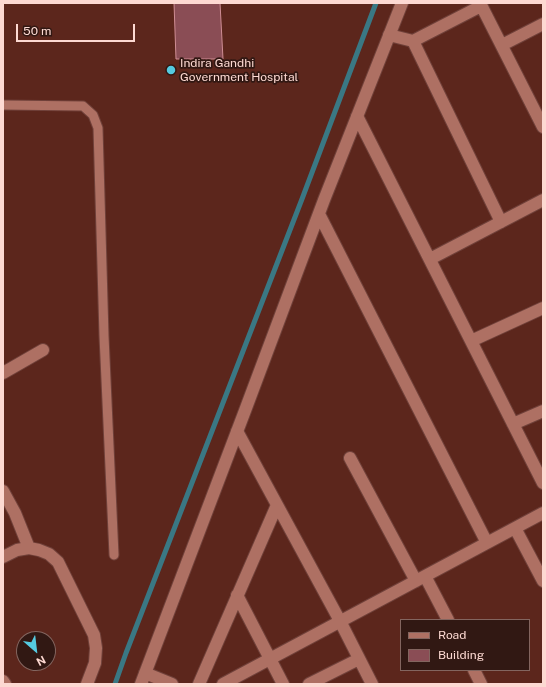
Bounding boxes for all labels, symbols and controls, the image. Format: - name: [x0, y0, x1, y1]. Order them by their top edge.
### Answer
- scale bar: [18, 16, 137, 42]
- text: 50 m: [23, 24, 51, 38]
- place label: Indira Gandhi Government Hospital: [180, 56, 298, 84]
- marker: Indira Gandhi Government Hospital: [165, 64, 177, 76]
- legend: [400, 619, 530, 671]
- text: Road: [438, 628, 466, 642]
- north arrow: [16, 631, 56, 671]
- text: Building: [438, 648, 484, 662]
- text: N: [35, 653, 48, 668]

